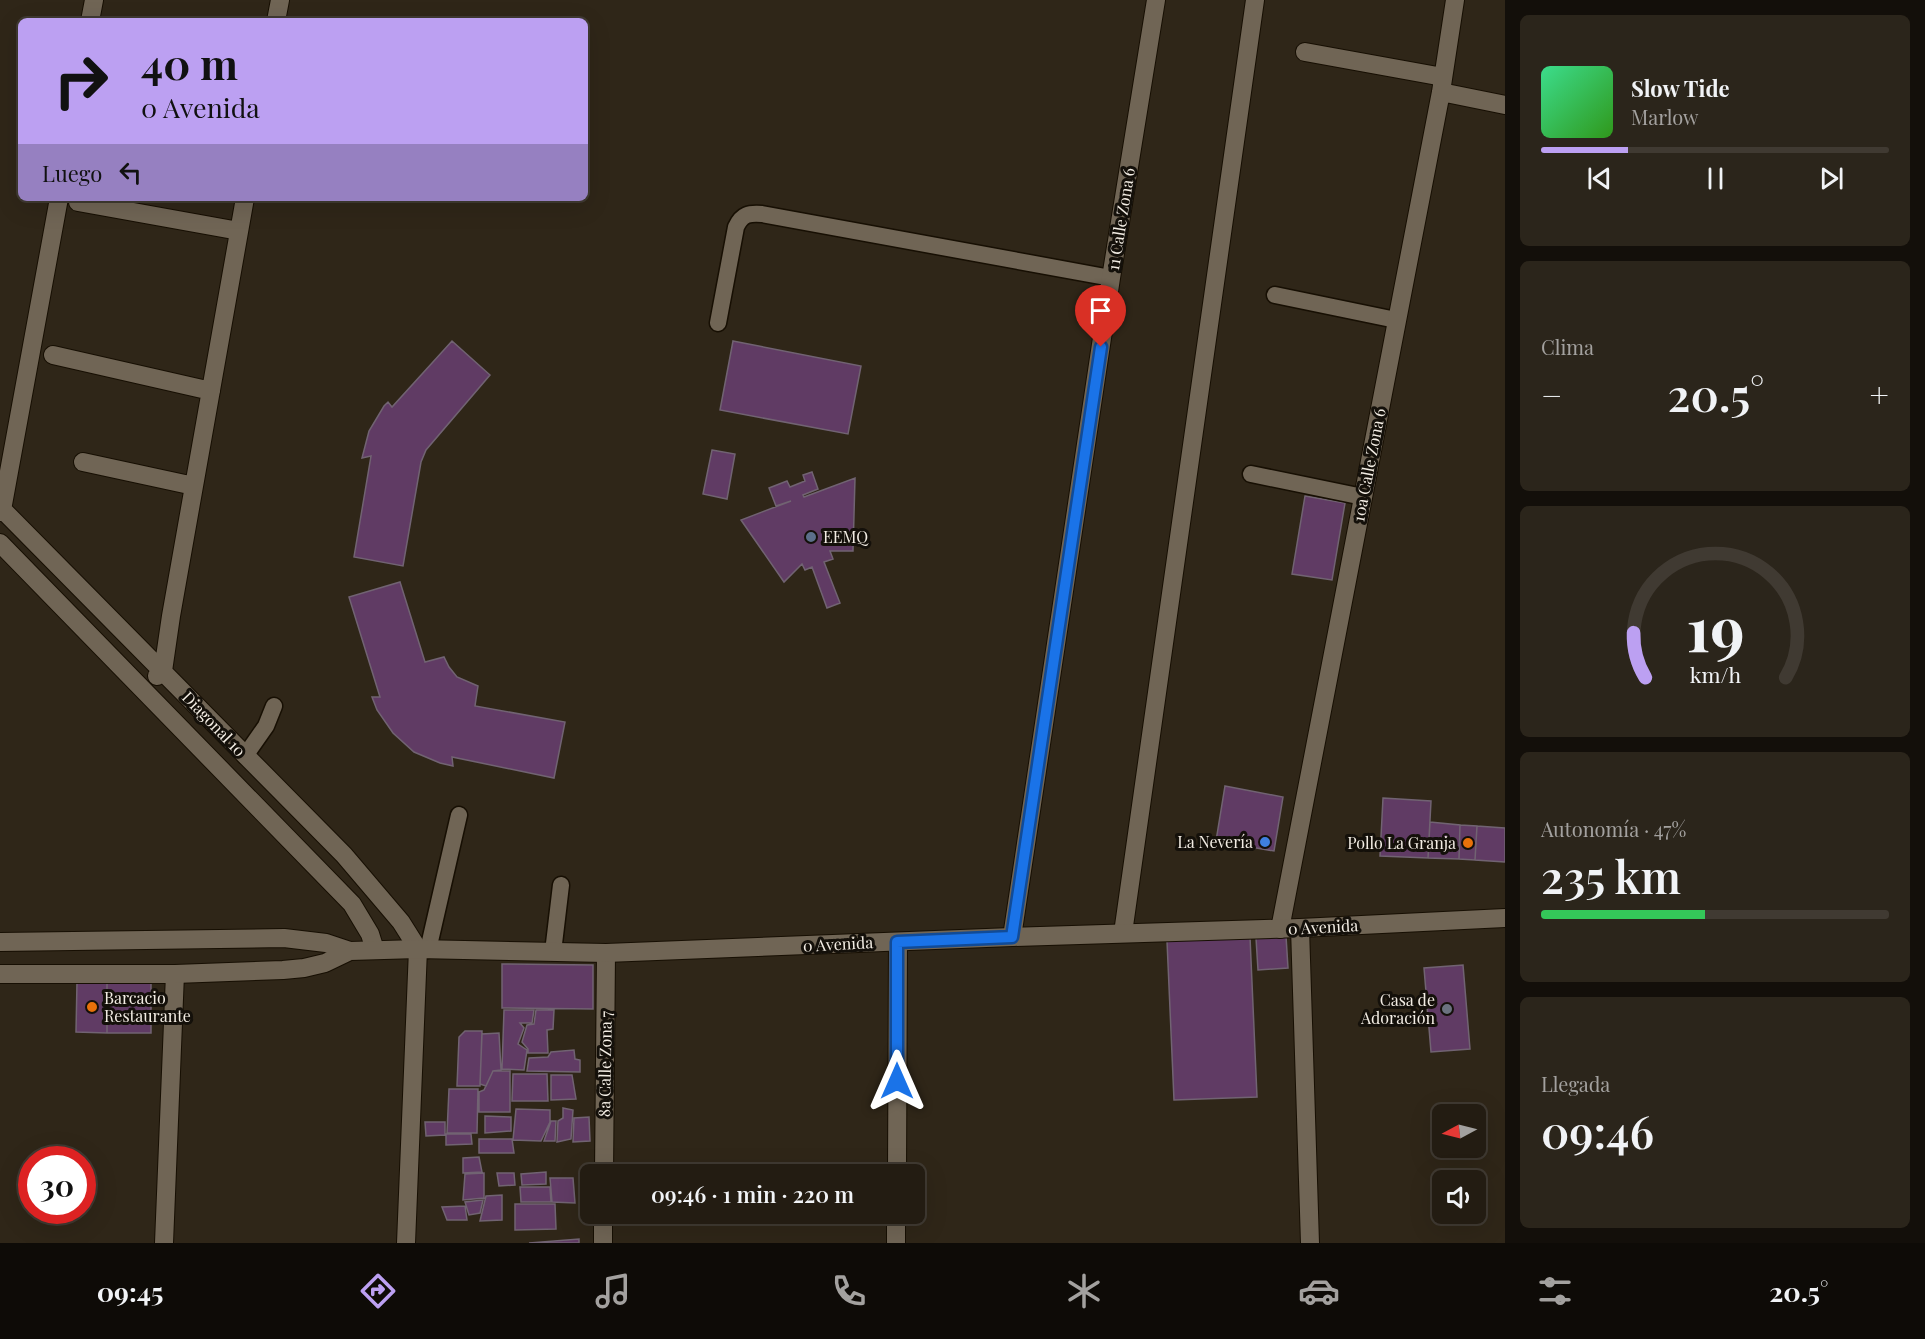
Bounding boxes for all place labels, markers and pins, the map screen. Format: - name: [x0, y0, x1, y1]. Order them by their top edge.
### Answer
- pin: [1075, 285, 1126, 347]
- place label: EEMQ: [823, 526, 869, 547]
- marker: EEMQ: [804, 530, 818, 544]
- place label: La Nevería: [1177, 831, 1253, 852]
- place label: Pollo La Granja: [1347, 832, 1456, 853]
- marker: La Nevería: [1258, 835, 1272, 849]
- marker: Pollo La Granja: [1461, 836, 1475, 850]
- place label: Barcacio Restaurante: [104, 987, 191, 1026]
- place label: Casa de Adoración: [1360, 989, 1435, 1028]
- marker: Barcacio Restaurante: [85, 1000, 99, 1014]
- marker: Casa de Adoración: [1440, 1002, 1454, 1016]

